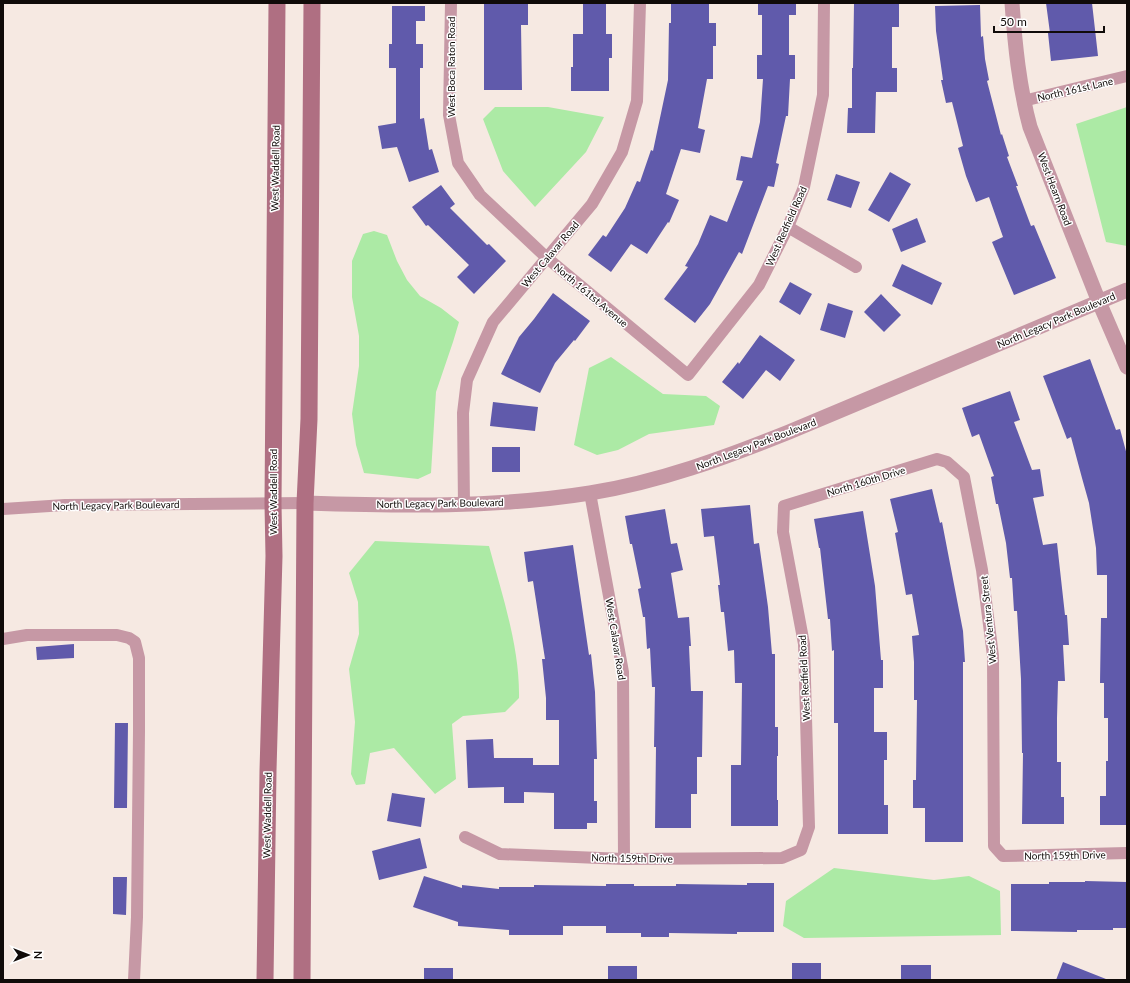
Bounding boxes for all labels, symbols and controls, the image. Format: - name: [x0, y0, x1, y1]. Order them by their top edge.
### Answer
- scale bar: [994, 8, 1104, 34]
- text: 50 m: [1000, 14, 1027, 29]
- street label: West Boca Raton Road: [445, 17, 457, 117]
- street label: North 161st Lane: [1036, 74, 1114, 104]
- street label: West Waddell Road: [268, 125, 282, 211]
- street label: West Hearn Road: [1036, 151, 1074, 227]
- street label: West Redfield Road: [763, 184, 809, 268]
- street label: West Calavar Road: [519, 218, 581, 290]
- street label: North 161tst Avenue: [552, 261, 630, 329]
- street label: North Legacy Park Boulevard: [995, 290, 1117, 350]
- street label: North Legacy Park Boulevard: [694, 416, 818, 472]
- street label: West Waddell Road: [267, 449, 279, 535]
- street label: North 160th Drive: [825, 463, 907, 499]
- street label: North Legacy Park Boulevard: [376, 496, 504, 510]
- street label: North Legacy Park Boulevard: [52, 498, 180, 512]
- street label: West Ventura Street: [977, 575, 999, 665]
- street label: West Calavar Road: [604, 597, 628, 681]
- street label: West Redfield Road: [796, 635, 812, 721]
- street label: West Waddell Road: [260, 772, 274, 858]
- street label: North 159th Drive: [1024, 848, 1106, 862]
- street label: North 159th Drive: [591, 851, 673, 865]
- north arrow: [8, 935, 48, 975]
- text: N: [32, 951, 45, 959]

